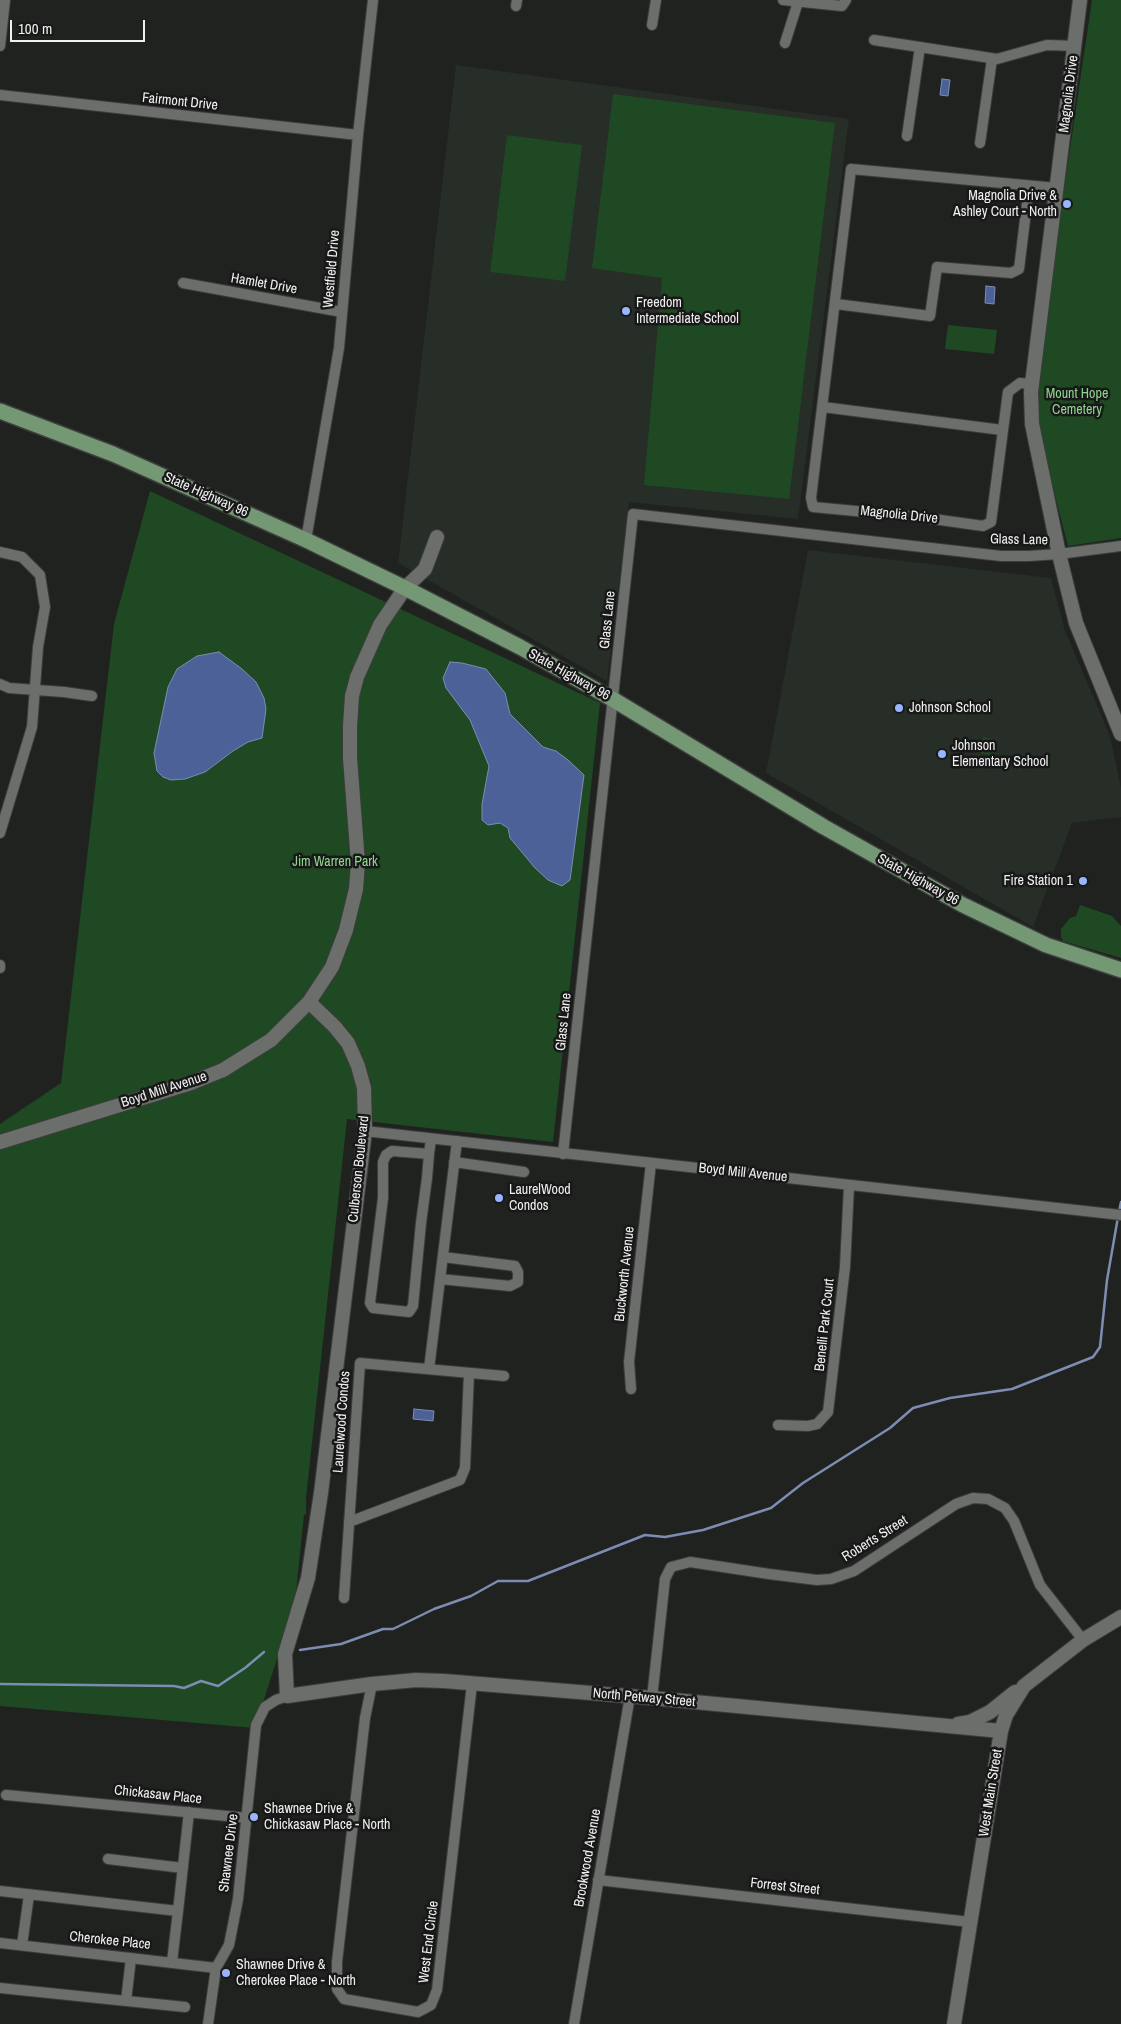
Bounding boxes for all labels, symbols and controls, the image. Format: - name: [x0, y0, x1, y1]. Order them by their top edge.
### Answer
- scale bar: [12, 10, 148, 42]
- text: 100 m: [18, 18, 52, 39]
- street label: Magnolia Drive: [1056, 54, 1082, 134]
- street label: Fairmont Drive: [141, 90, 219, 114]
- place label: Magnolia Drive & Ashley Court - North: [953, 188, 1057, 220]
- marker: Magnolia Drive & Ashley Court - North: [1061, 198, 1073, 210]
- street label: Westfield Drive: [320, 229, 344, 309]
- street label: Hamlet Drive: [230, 270, 298, 298]
- place label: Freedom Intermediate School: [636, 295, 739, 328]
- marker: Freedom Intermediate School: [620, 305, 632, 317]
- park label: Mount Hope Cemetery: [1046, 386, 1108, 418]
- street label: State Highway 96: [161, 469, 251, 521]
- street label: Magnolia Drive: [859, 503, 939, 527]
- street label: Glass Lane: [990, 531, 1048, 549]
- street label: Glass Lane: [597, 590, 619, 650]
- street label: State Highway 96: [525, 646, 613, 704]
- place label: Johnson School: [909, 700, 991, 716]
- marker: Johnson School: [893, 702, 905, 714]
- place label: Johnson Elementary School: [952, 738, 1048, 770]
- marker: Johnson Elementary School: [936, 748, 948, 760]
- street label: State Highway 96: [874, 851, 962, 909]
- park label: Jim Warren Park: [292, 854, 378, 870]
- place label: Fire Station 1: [1003, 873, 1073, 889]
- marker: Fire Station 1: [1077, 875, 1089, 887]
- street label: Glass Lane: [553, 992, 575, 1052]
- street label: Boyd Mill Avenue: [119, 1068, 209, 1112]
- street label: Culberson Boulevard: [345, 1115, 373, 1223]
- street label: Boyd Mill Avenue: [698, 1160, 788, 1186]
- place label: LaurelWood Condos: [509, 1182, 571, 1214]
- marker: LaurelWood Condos: [493, 1192, 505, 1204]
- street label: Buckworth Avenue: [612, 1226, 638, 1322]
- street label: Benelli Park Court: [812, 1278, 838, 1372]
- street label: Laurelwood Condos: [330, 1370, 354, 1474]
- street label: Roberts Street: [839, 1512, 911, 1566]
- street label: North Petway Street: [592, 1685, 696, 1711]
- street label: West Main Street: [976, 1748, 1006, 1838]
- street label: Chickasaw Place: [113, 1782, 203, 1808]
- place label: Shawnee Drive & Chickasaw Place - North: [264, 1801, 390, 1834]
- street label: Brookwood Avenue: [571, 1808, 605, 1908]
- marker: Shawnee Drive & Chickasaw Place - North: [248, 1811, 260, 1823]
- street label: Shawnee Drive: [216, 1813, 242, 1893]
- street label: Forrest Street: [750, 1875, 820, 1899]
- street label: West End Circle: [416, 1900, 442, 1984]
- street label: Cherokee Place: [69, 1928, 151, 1954]
- place label: Shawnee Drive & Cherokee Place - North: [236, 1957, 356, 1990]
- marker: Shawnee Drive & Cherokee Place - North: [220, 1967, 232, 1979]

